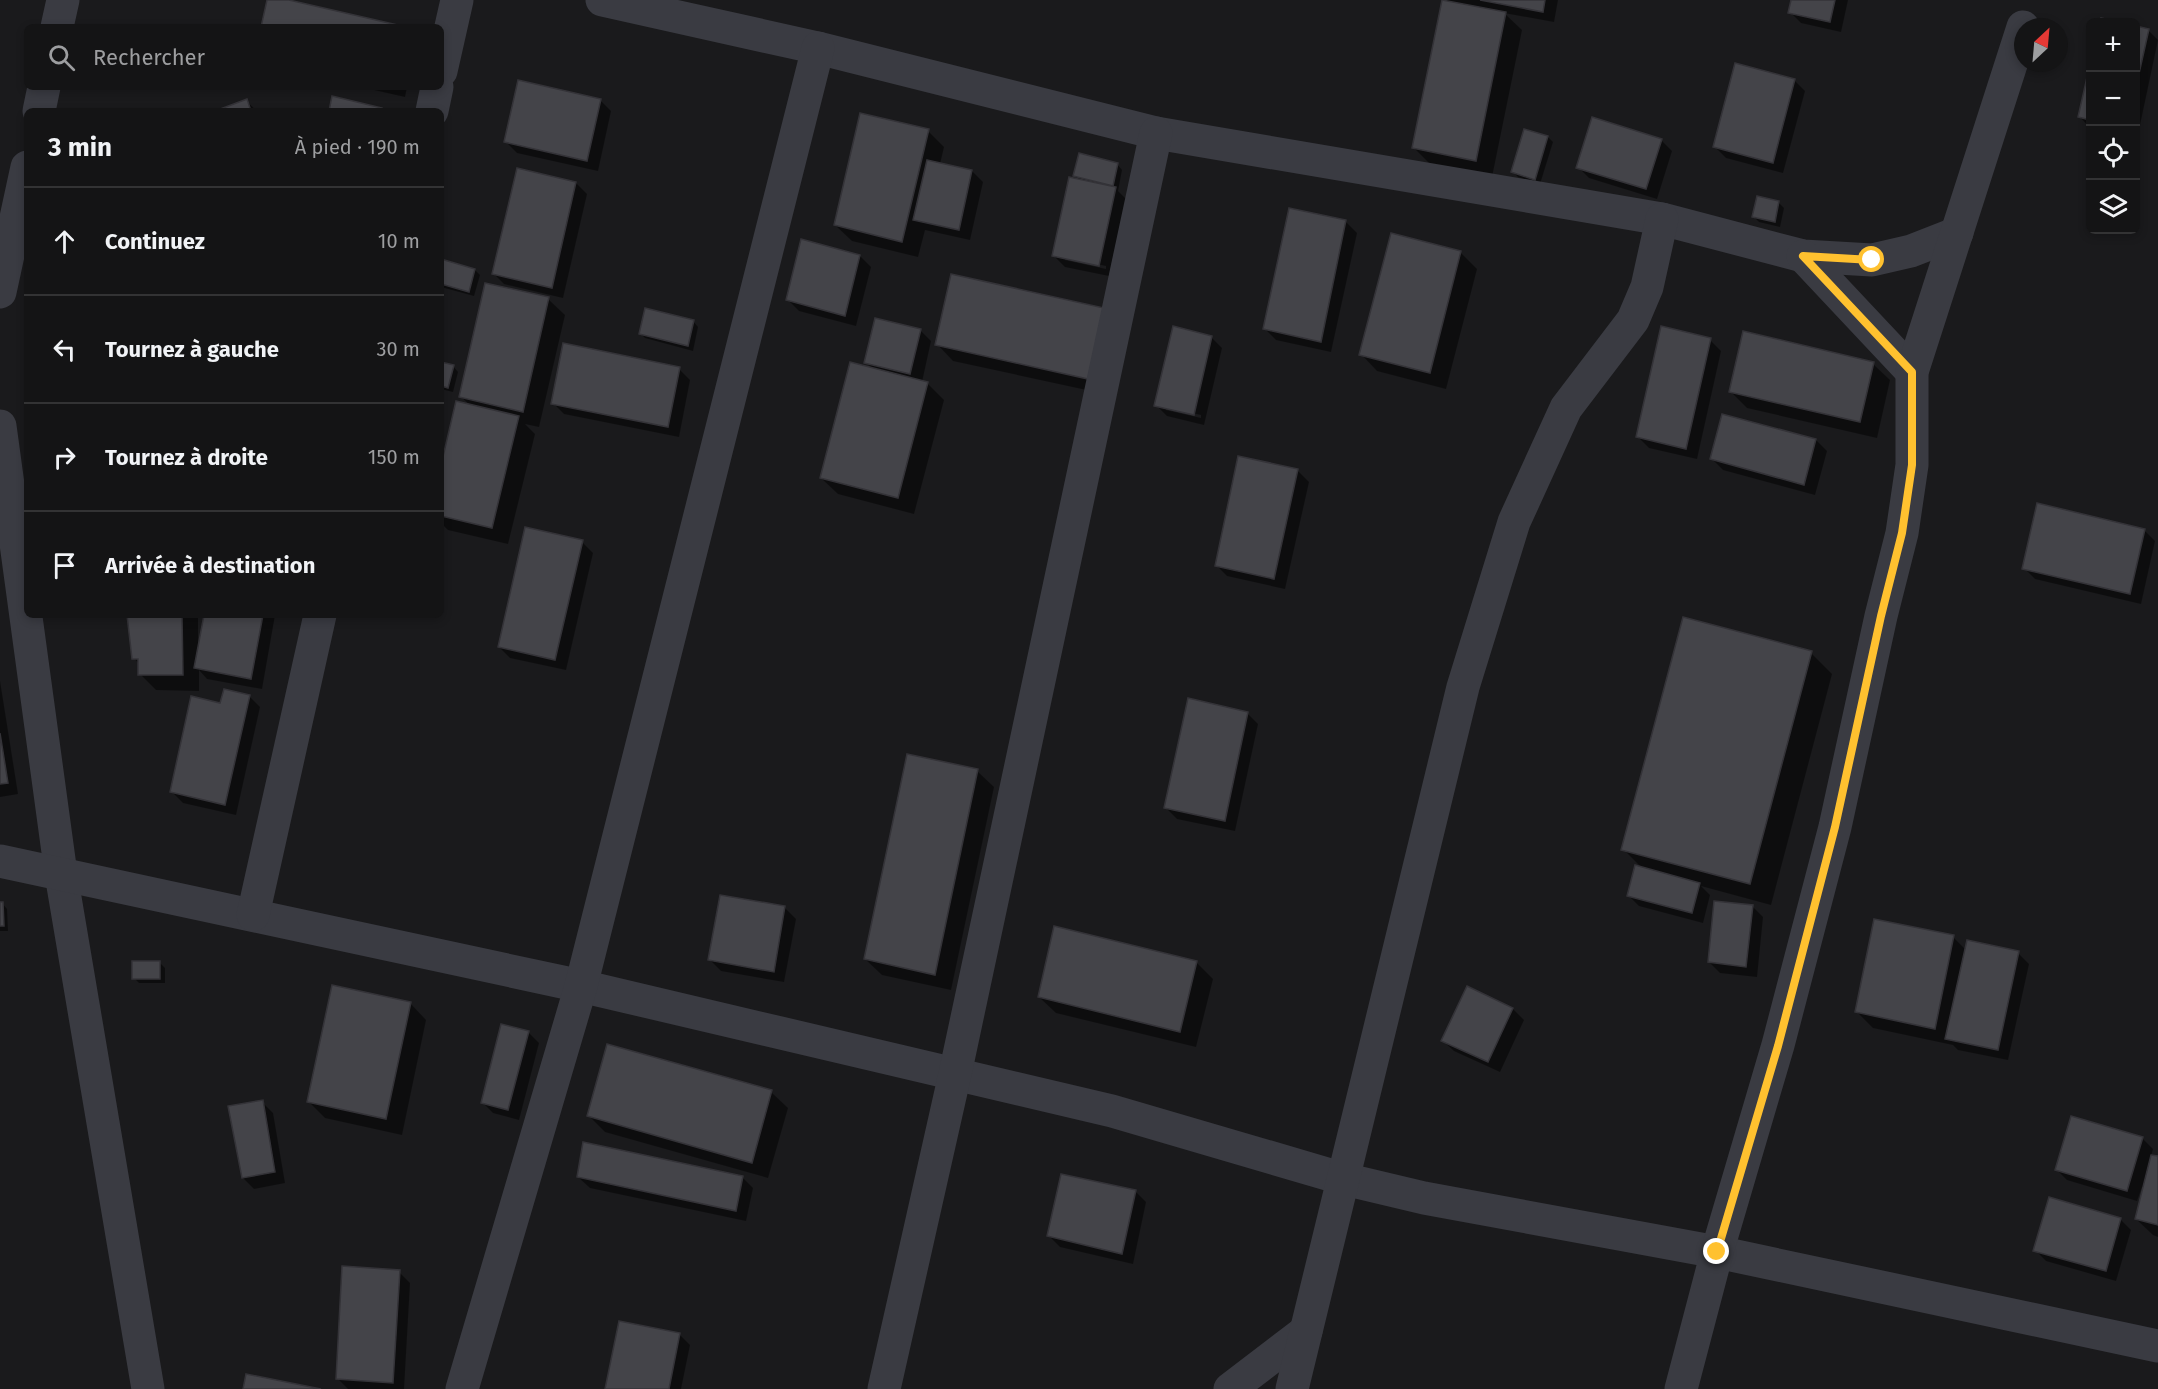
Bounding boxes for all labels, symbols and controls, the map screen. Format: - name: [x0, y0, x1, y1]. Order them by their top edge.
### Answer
- north arrow: [2014, 18, 2068, 72]
- map controls: [2086, 18, 2140, 234]
- button: +: [2086, 18, 2140, 72]
- search box: [24, 24, 444, 90]
- icon: search: [45, 41, 78, 74]
- text: Rechercher: [93, 44, 205, 71]
- button: −: [2086, 72, 2140, 126]
- button: locate: [2086, 126, 2140, 180]
- text: 3 min: [48, 132, 112, 163]
- text: À pied · 190 m: [295, 135, 420, 159]
- button: layers: [2086, 180, 2140, 234]
- icon: ahead: [48, 225, 81, 258]
- text: Continuez: [105, 228, 205, 255]
- text: 10 m: [378, 229, 420, 253]
- route start: [1858, 246, 1884, 272]
- icon: left: [48, 333, 81, 366]
- text: Tournez à gauche: [105, 336, 279, 363]
- text: 30 m: [376, 337, 420, 361]
- icon: right: [48, 441, 81, 474]
- text: Tournez à droite: [105, 444, 268, 471]
- text: 150 m: [368, 445, 420, 469]
- icon: arrive: [48, 549, 81, 582]
- text: Arrivée à destination: [105, 552, 315, 579]
- route end: [1703, 1238, 1729, 1264]

